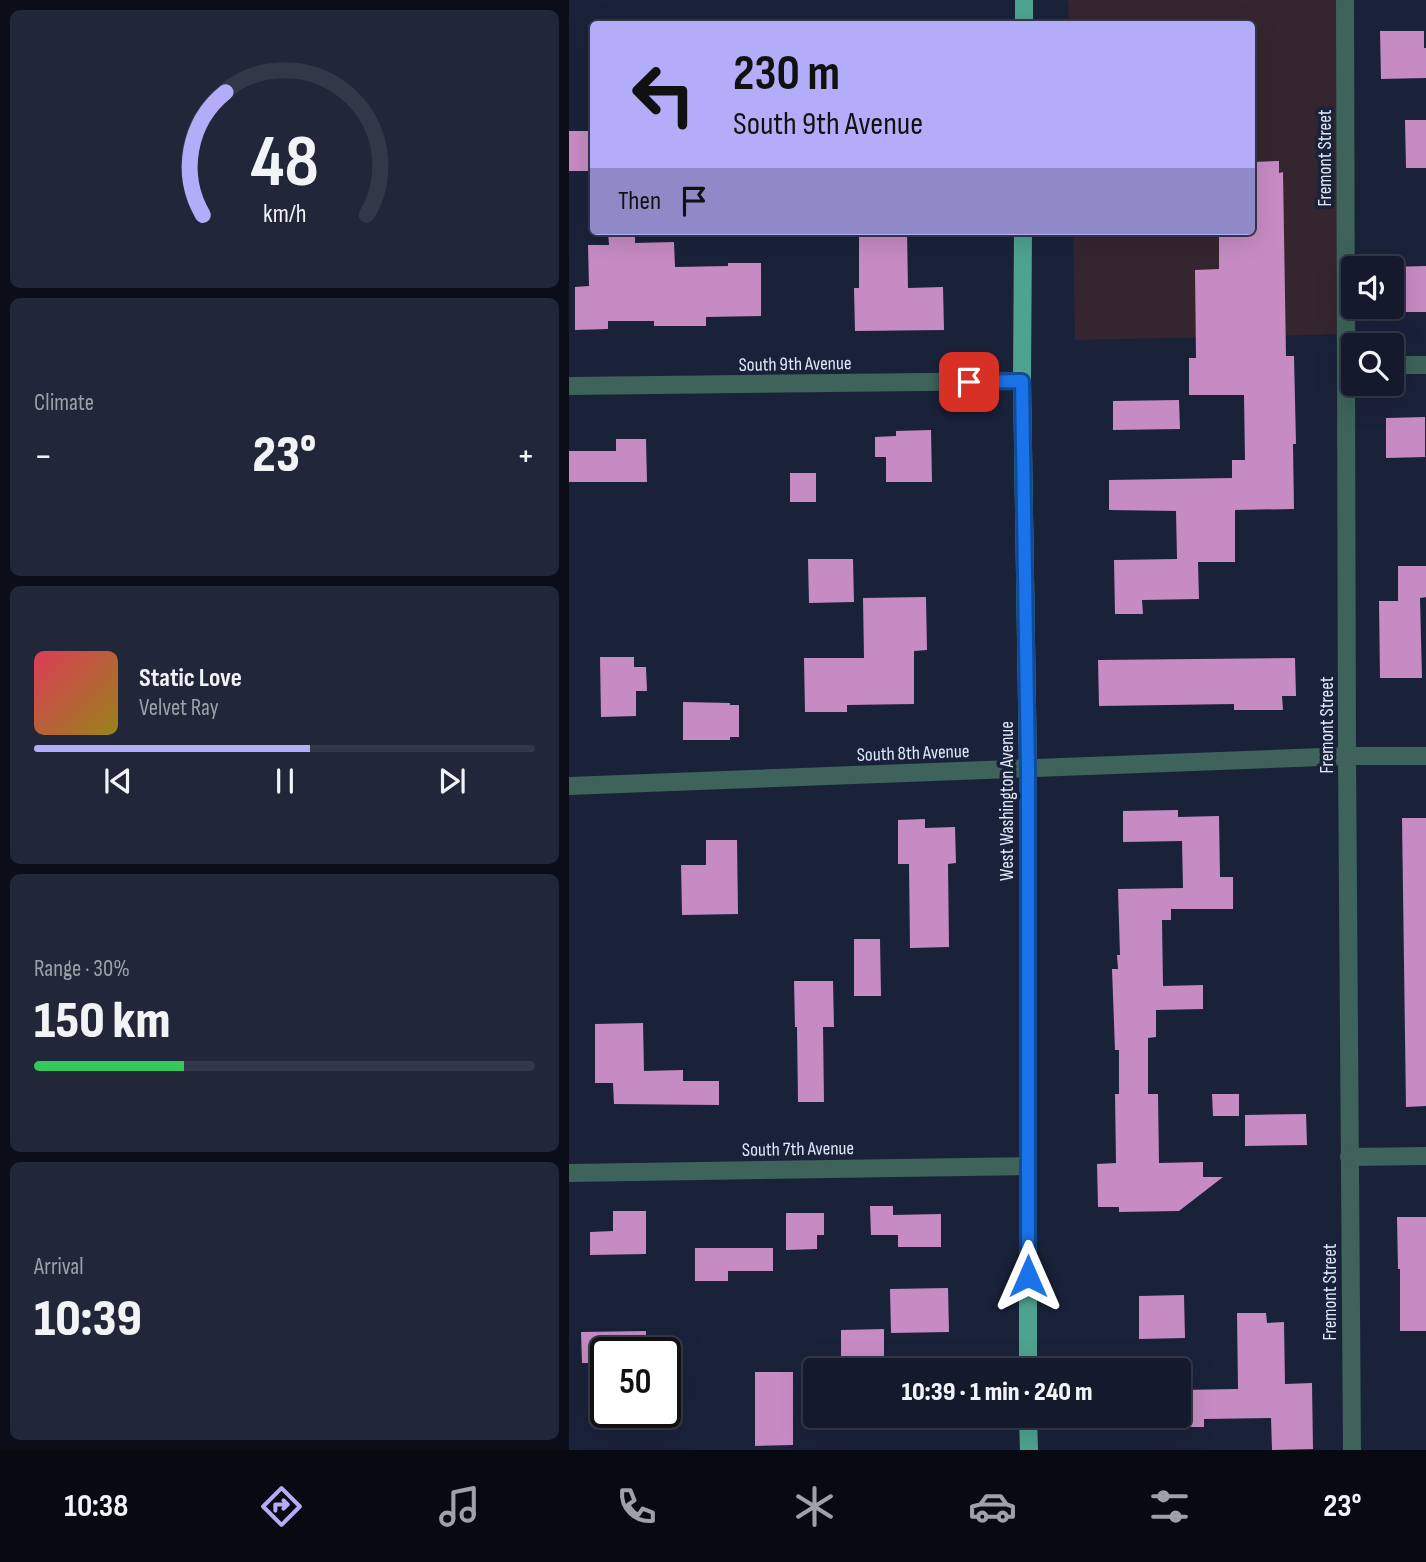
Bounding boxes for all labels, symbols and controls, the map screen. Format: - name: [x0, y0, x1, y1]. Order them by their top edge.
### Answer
- text: 230 m: [733, 45, 840, 104]
- icon: left: [618, 49, 709, 140]
- text: South 9th Avenue: [733, 105, 923, 144]
- street label: Fremont Street: [1314, 109, 1337, 207]
- text: 48: [250, 119, 319, 207]
- icon: arrive: [675, 182, 713, 220]
- text: Then: [618, 186, 661, 217]
- text: km/h: [263, 199, 306, 230]
- map controls: [1341, 256, 1404, 396]
- button: sound: [1341, 256, 1404, 319]
- button: search: [1341, 333, 1404, 396]
- street label: South 9th Avenue: [738, 352, 852, 377]
- pin: [939, 352, 999, 412]
- icon: arrive: [950, 363, 988, 401]
- text: Climate: [34, 389, 94, 417]
- text: 23°: [252, 424, 317, 487]
- text: −: [34, 434, 53, 479]
- text: +: [516, 434, 535, 479]
- text: Static Love: [139, 663, 242, 694]
- street label: Fremont Street: [1316, 676, 1339, 774]
- text: Velvet Ray: [139, 694, 219, 722]
- street label: West Washington Avenue: [996, 721, 1019, 881]
- street label: South 8th Avenue: [856, 740, 970, 767]
- icon: previous: [99, 762, 137, 800]
- icon: pause: [266, 762, 304, 800]
- icon: next: [433, 762, 471, 800]
- text: Range · 30%: [34, 955, 130, 983]
- text: 150 km: [34, 990, 171, 1053]
- street label: South 7th Avenue: [742, 1137, 854, 1162]
- position arrow: [991, 1239, 1065, 1313]
- street label: Fremont Street: [1319, 1243, 1342, 1341]
- text: Arrival: [34, 1253, 83, 1281]
- text: 10:39: [34, 1288, 142, 1351]
- speed limit sign: 50: [590, 1337, 681, 1428]
- text: 10:39 · 1 min · 240 m: [901, 1377, 1093, 1408]
- icon: directions: [257, 1482, 306, 1531]
- icon: music: [435, 1482, 484, 1531]
- icon: phone: [612, 1482, 661, 1531]
- icon: climate: [790, 1482, 839, 1531]
- icon: car: [968, 1482, 1017, 1531]
- icon: filters: [1145, 1482, 1194, 1531]
- text: 10:38: [64, 1487, 128, 1526]
- text: 23°: [1323, 1487, 1362, 1526]

